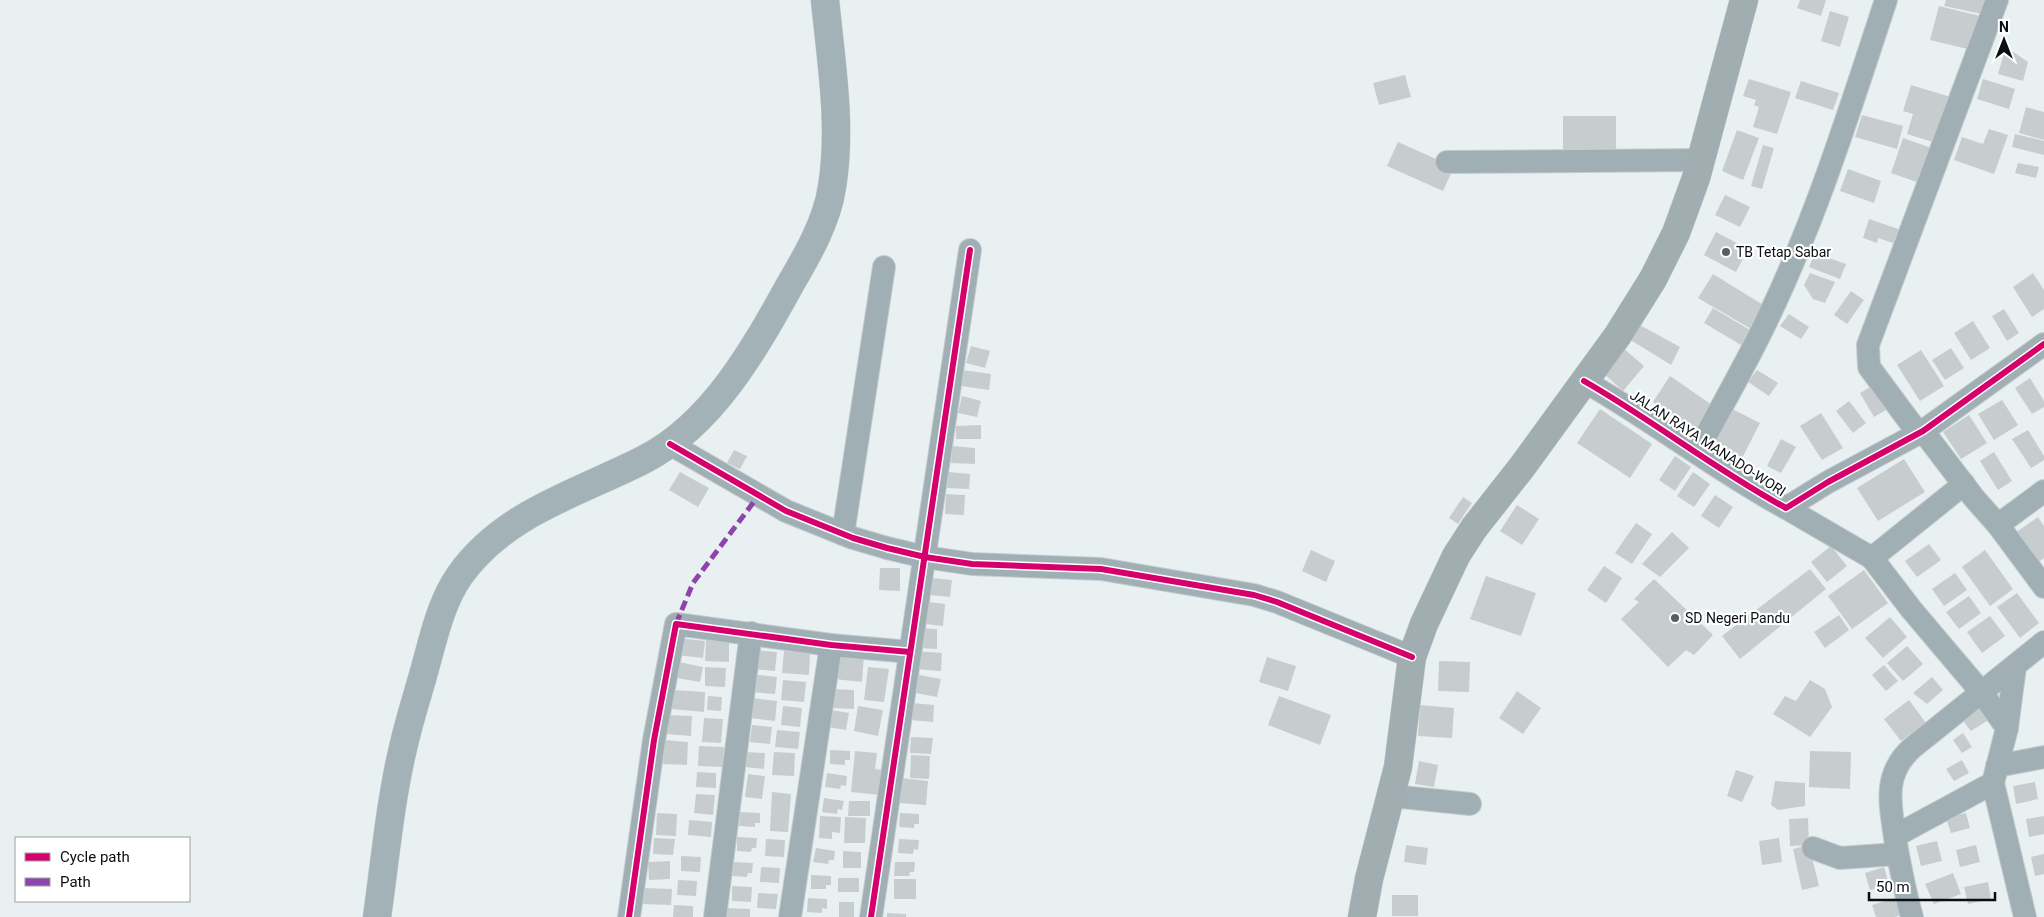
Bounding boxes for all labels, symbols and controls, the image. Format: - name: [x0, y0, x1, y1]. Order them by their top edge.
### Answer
- north arrow: [1979, 15, 2029, 65]
- text: N: [1999, 19, 2009, 35]
- place label: TB Tetap Sabar: [1736, 244, 1831, 260]
- marker: TB Tetap Sabar: [1720, 246, 1732, 258]
- street label: JALAN RAYA MANADO-WORI: [1627, 387, 1789, 499]
- place label: SD Negeri Pandu: [1685, 610, 1790, 626]
- marker: SD Negeri Pandu: [1669, 612, 1681, 624]
- legend: [15, 837, 190, 902]
- text: Cycle path: [60, 848, 130, 866]
- scale bar: [1869, 870, 1995, 902]
- text: Path: [60, 873, 91, 891]
- text: 50 m: [1876, 878, 1910, 896]

